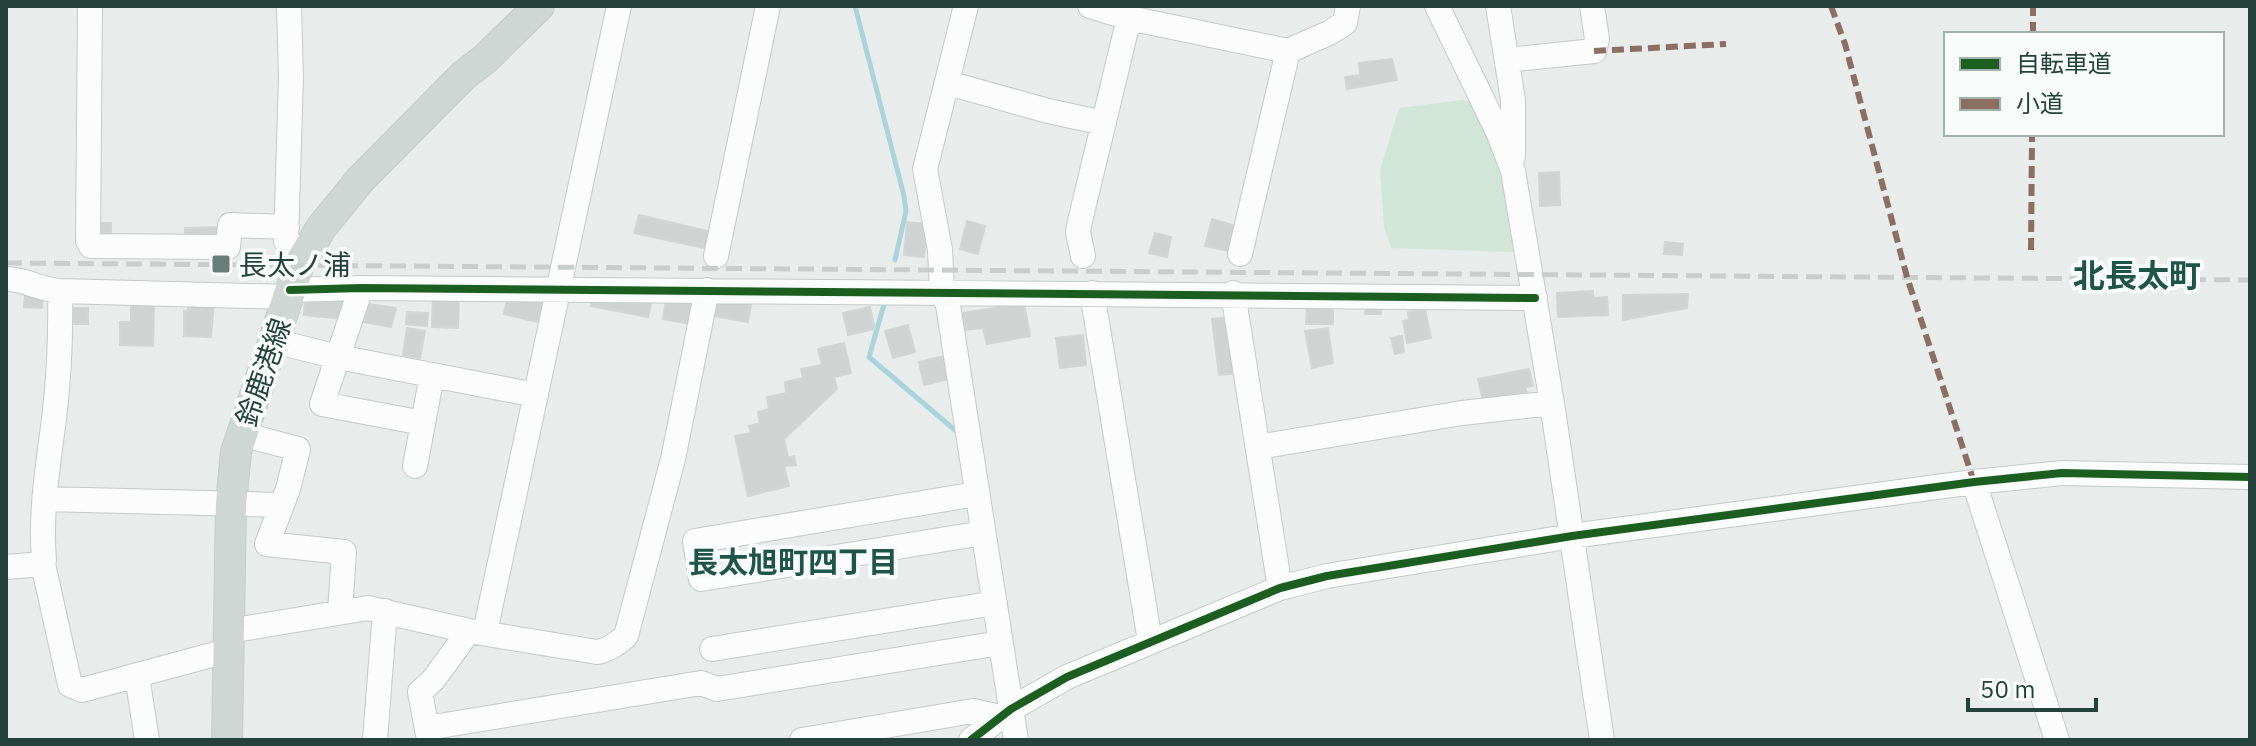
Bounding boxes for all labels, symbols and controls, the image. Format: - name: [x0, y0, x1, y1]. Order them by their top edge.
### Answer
- legend: [1944, 32, 2224, 136]
- text: 自転車道: [2016, 47, 2112, 79]
- text: 小道: [2016, 87, 2064, 119]
- place label: 長太ノ浦: [239, 246, 351, 283]
- marker: 長太ノ浦: [210, 253, 232, 275]
- district label: 北長太町: [2073, 254, 2201, 296]
- street label: 鈴鹿港線: [227, 313, 299, 431]
- district label: 長太旭町四丁目: [688, 542, 898, 581]
- scale bar: [1968, 662, 2096, 712]
- text: 50 m: [1980, 673, 2035, 705]

